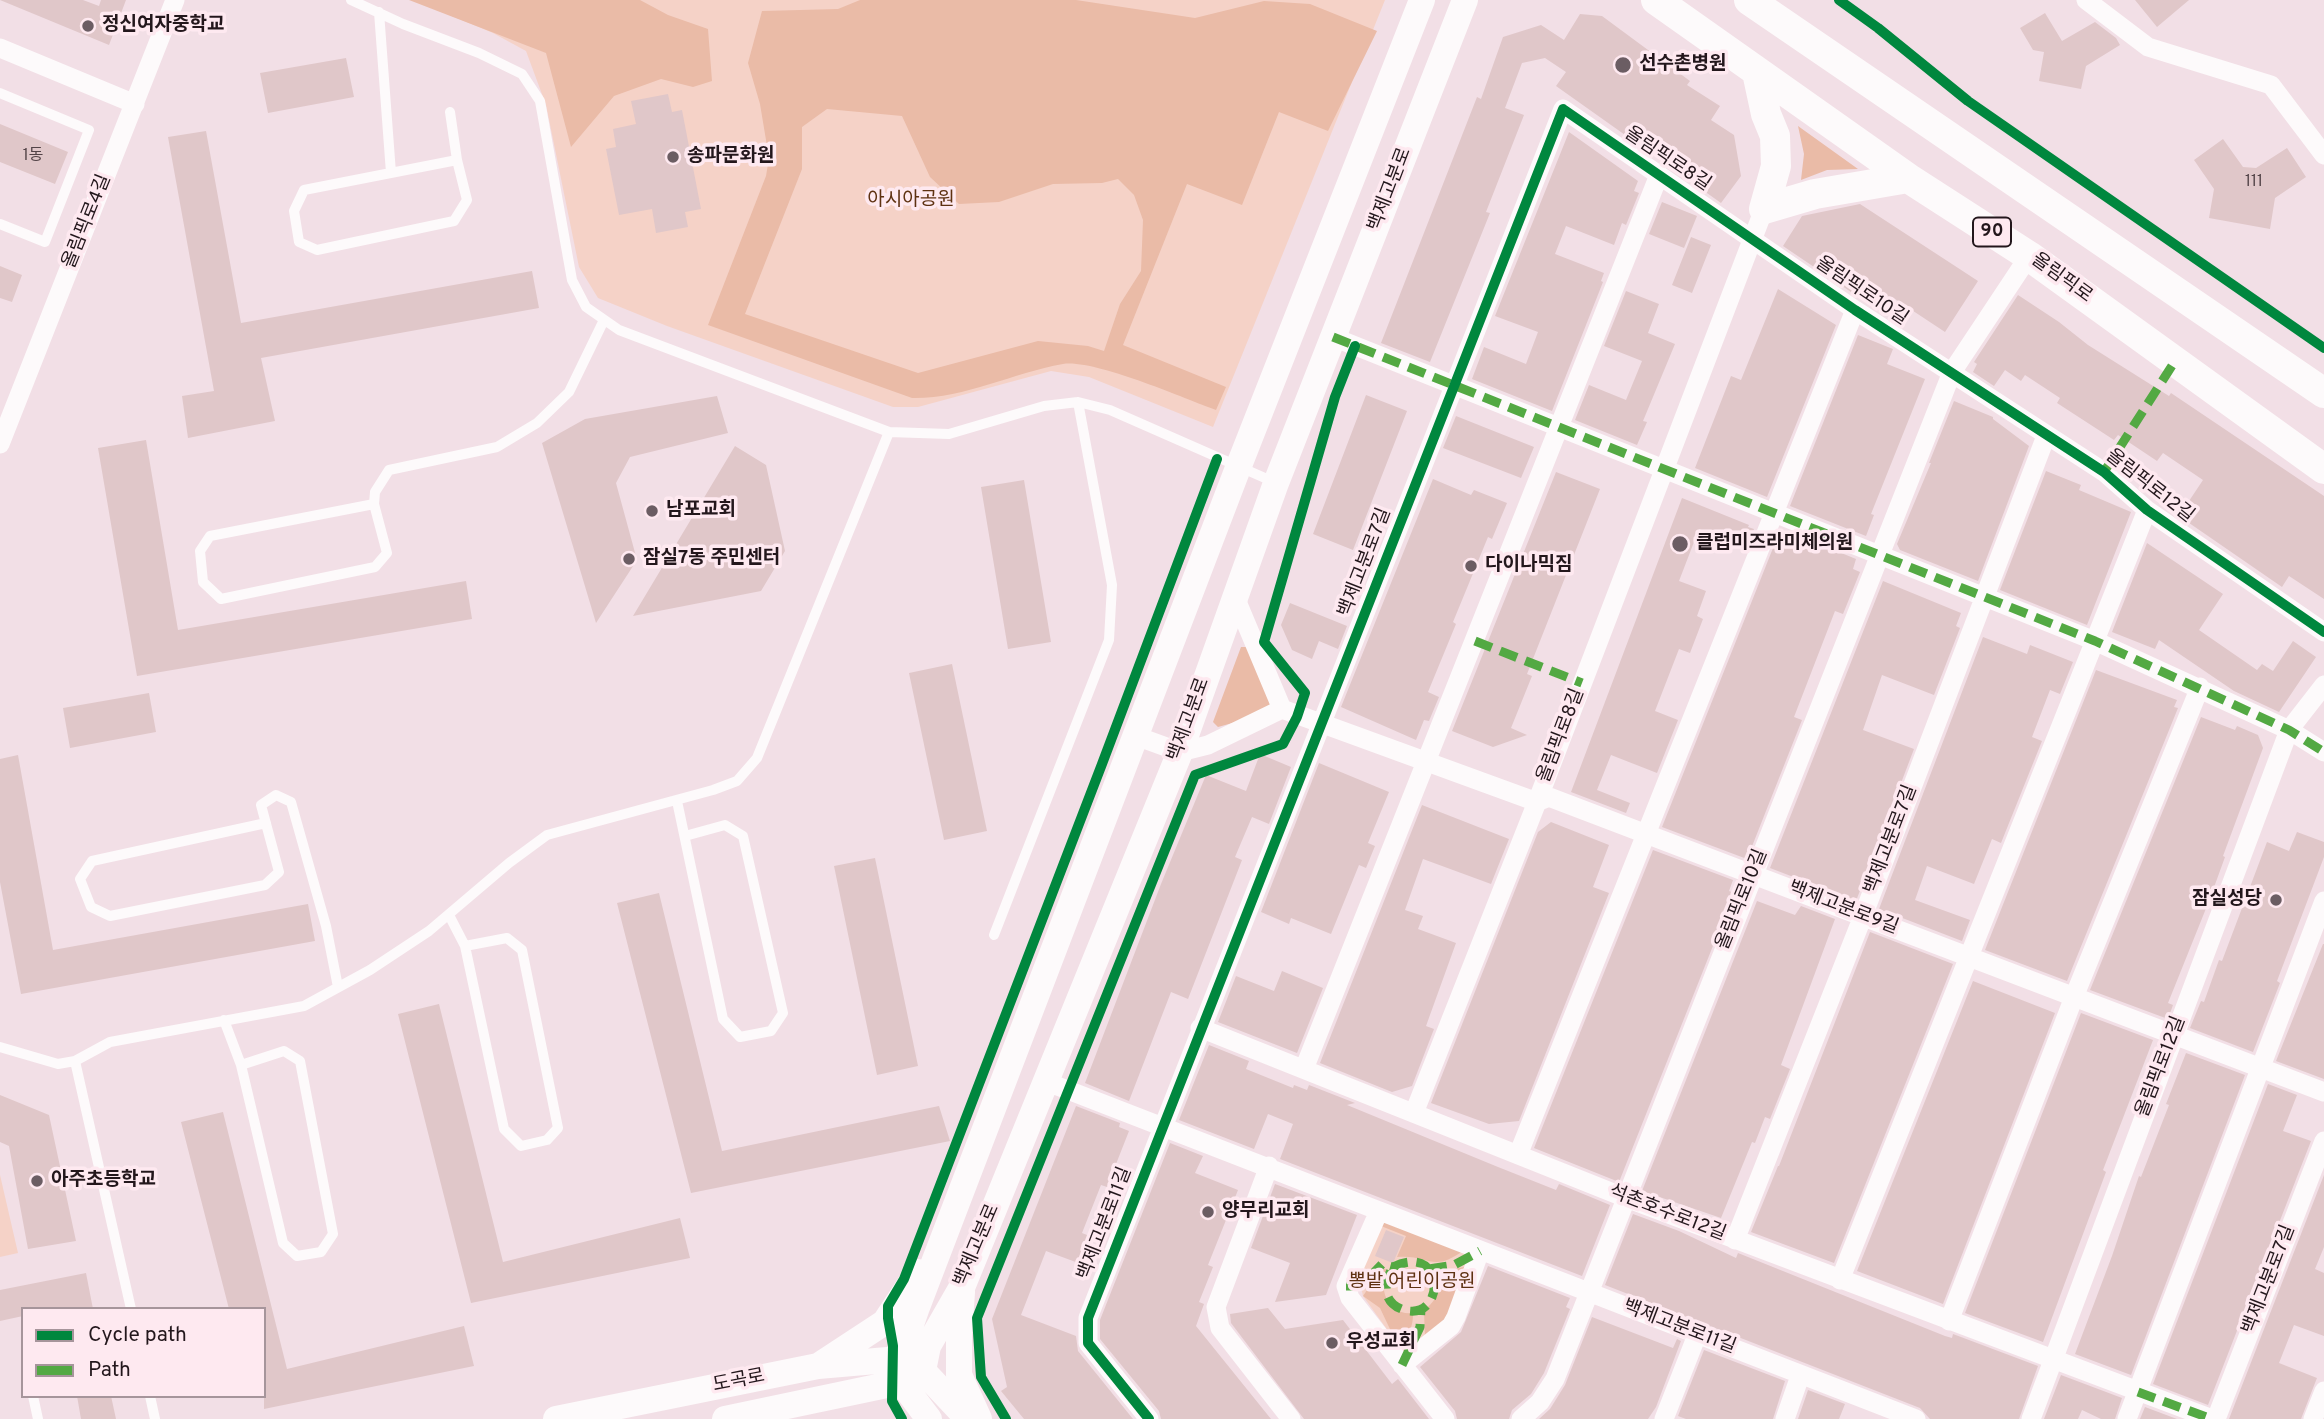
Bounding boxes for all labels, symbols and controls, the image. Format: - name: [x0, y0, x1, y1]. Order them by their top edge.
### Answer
- place label: 정신여자중학교: [102, 15, 224, 37]
- marker: 정신여자중학교: [80, 18, 96, 34]
- place label: 선수촌병원: [1639, 54, 1726, 76]
- marker: 선수촌병원: [1613, 55, 1633, 75]
- street label: 올림픽로8길: [1620, 123, 1714, 197]
- street label: 백제고분로: [1365, 145, 1417, 235]
- place label: 송파문화원: [687, 146, 774, 168]
- house number: 1동: [23, 147, 43, 167]
- marker: 송파문화원: [665, 149, 681, 165]
- street label: 올림픽로4길: [59, 172, 117, 272]
- house number: 111: [2245, 173, 2263, 193]
- park label: 아시아공원: [867, 190, 955, 212]
- road number: 90: [1973, 218, 2011, 246]
- street label: 올림픽로: [2026, 249, 2096, 309]
- street label: 올림픽로10길: [1810, 253, 1912, 331]
- street label: 올림픽로12길: [2100, 445, 2198, 529]
- place label: 남포교회: [666, 500, 736, 522]
- marker: 남포교회: [644, 503, 660, 519]
- street label: 백제고분로7길: [1335, 505, 1397, 621]
- place label: 클럽미즈라미체의원: [1696, 533, 1853, 555]
- marker: 클럽미즈라미체의원: [1670, 534, 1690, 554]
- place label: 잠실7동 주민센터: [643, 548, 780, 570]
- marker: 잠실7동 주민센터: [621, 551, 637, 567]
- place label: 다이나믹짐: [1485, 555, 1572, 577]
- marker: 다이나믹짐: [1463, 558, 1479, 574]
- street label: 백제고분로: [1164, 675, 1216, 765]
- street label: 올림픽로8길: [1534, 686, 1590, 786]
- street label: 백제고분로7길: [1861, 782, 1923, 898]
- street label: 올림픽로10길: [1712, 846, 1774, 954]
- street label: 백제고분로9길: [1785, 878, 1901, 940]
- place label: 잠실성당: [2192, 889, 2262, 911]
- marker: 잠실성당: [2268, 892, 2284, 908]
- street label: 올림픽로12길: [2132, 1013, 2192, 1121]
- street label: 백제고분로11길: [1074, 1164, 1138, 1284]
- place label: 아주초등학교: [51, 1170, 156, 1192]
- marker: 아주초등학교: [29, 1173, 45, 1189]
- street label: 석촌호수로12길: [1605, 1181, 1729, 1247]
- street label: 백제고분로: [950, 1201, 1006, 1291]
- place label: 양무리교회: [1222, 1201, 1309, 1223]
- marker: 양무리교회: [1200, 1204, 1216, 1220]
- street label: 백제고분로7길: [2239, 1222, 2301, 1338]
- park label: 뽕밭 어린이공원: [1349, 1272, 1475, 1294]
- street label: 백제고분로11길: [1619, 1296, 1739, 1360]
- legend: [21, 1307, 266, 1398]
- text: Cycle path: [88, 1322, 187, 1349]
- place label: 우성교회: [1346, 1332, 1416, 1354]
- marker: 우성교회: [1324, 1335, 1340, 1351]
- text: Path: [88, 1357, 131, 1384]
- street label: 도곡로: [711, 1366, 767, 1398]

